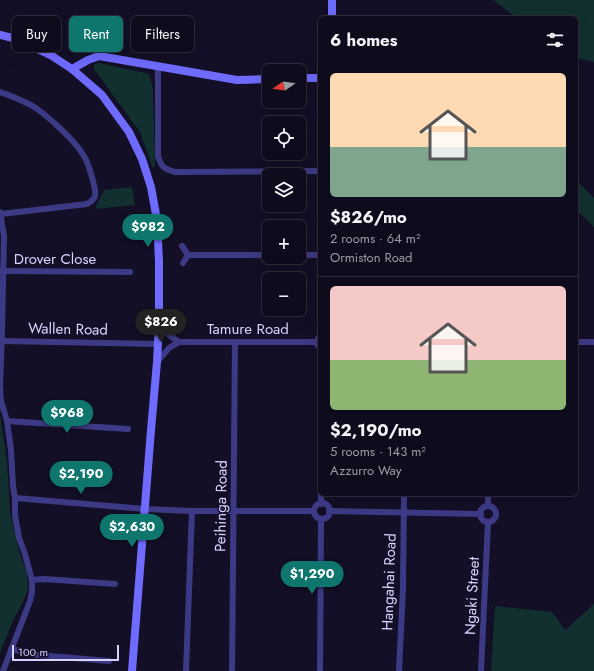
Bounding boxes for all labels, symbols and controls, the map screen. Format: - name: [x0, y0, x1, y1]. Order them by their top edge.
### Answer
- chip: Buy: [12, 16, 61, 52]
- chip: Rent: [69, 16, 123, 52]
- chip: Filters: [131, 16, 194, 52]
- text: 6 homes: [330, 28, 398, 52]
- icon: filters: [544, 29, 566, 51]
- north arrow: [262, 64, 306, 108]
- map controls: [262, 64, 306, 316]
- icon: home: [412, 99, 484, 171]
- button: locate: [262, 116, 306, 160]
- button: layers: [262, 168, 306, 212]
- text: $826/mo: [330, 205, 407, 229]
- pin: $982: [124, 214, 172, 248]
- text: $982: [131, 217, 165, 236]
- button: +: [262, 220, 306, 264]
- text: 2 rooms · 64 m²: [330, 229, 420, 248]
- street label: Drover Close: [14, 248, 97, 270]
- text: Ormiston Road: [330, 248, 412, 267]
- button: −: [262, 272, 306, 316]
- pin: $826: [137, 309, 185, 343]
- text: $826: [144, 312, 178, 331]
- icon: home: [412, 312, 484, 384]
- street label: Wallen Road: [28, 317, 108, 341]
- street label: Tamure Road: [207, 318, 289, 340]
- pin: $968: [43, 400, 91, 434]
- text: $968: [50, 403, 84, 422]
- text: $2,190/mo: [330, 418, 422, 442]
- text: 5 rooms · 143 m²: [330, 442, 426, 461]
- street label: Peihinga Road: [209, 460, 233, 552]
- pin: $2,190: [48, 461, 114, 495]
- text: Azzurro Way: [330, 461, 401, 480]
- text: $2,190: [59, 464, 103, 483]
- pin: $2,630: [99, 514, 165, 548]
- text: $2,630: [109, 517, 155, 536]
- street label: Hangahai Road: [376, 533, 402, 631]
- street label: Ngaki Street: [459, 556, 485, 636]
- pin: $1,290: [279, 561, 345, 595]
- text: $1,290: [290, 564, 334, 583]
- scale bar: [12, 643, 119, 662]
- text: 100 m: [18, 644, 48, 660]

